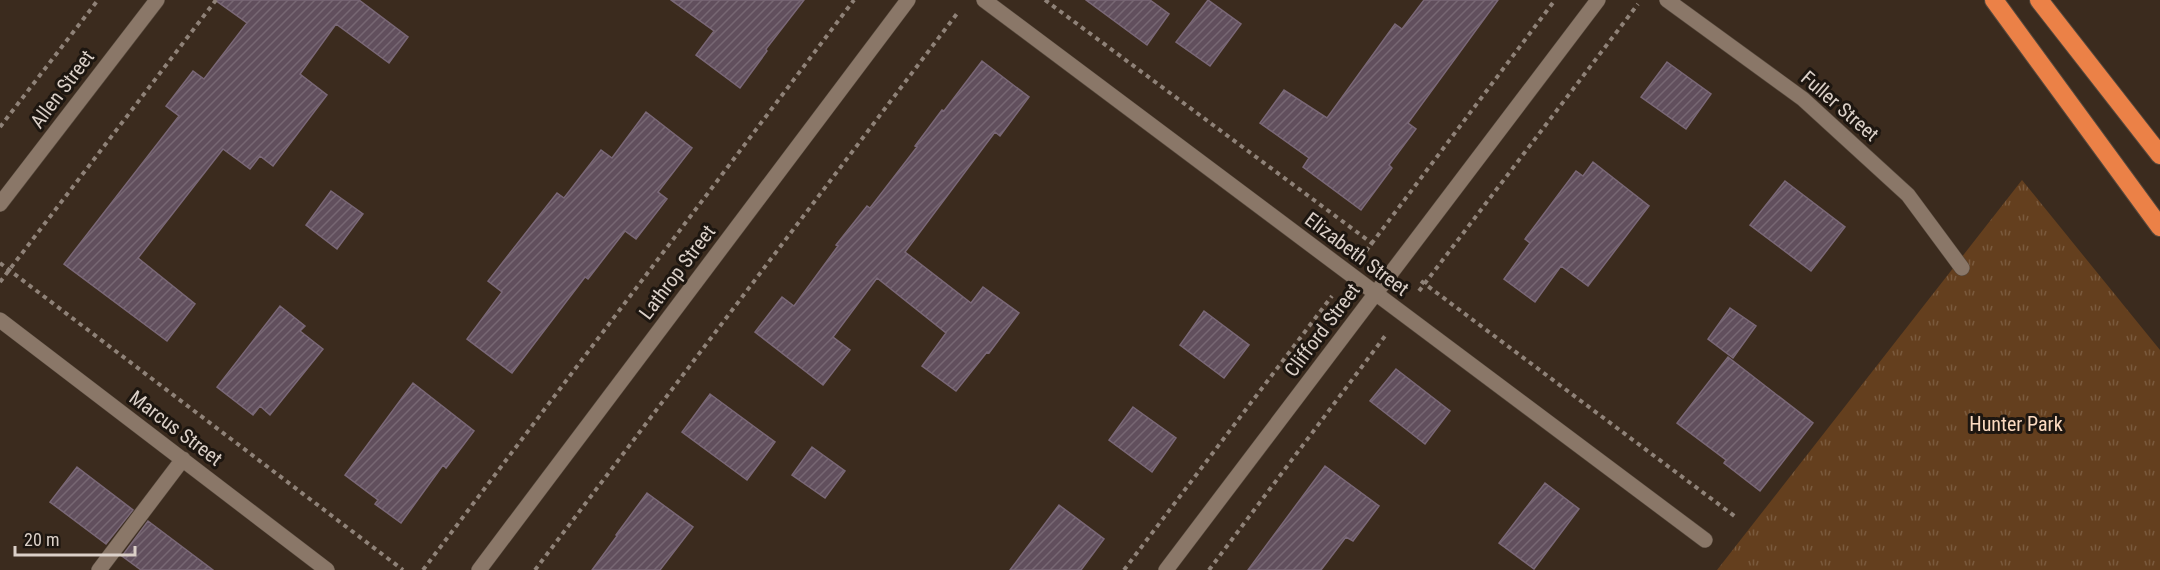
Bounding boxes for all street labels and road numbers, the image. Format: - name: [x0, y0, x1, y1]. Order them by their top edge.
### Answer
- street label: Allen Street: [25, 45, 99, 133]
- street label: Fuller Street: [1796, 66, 1884, 146]
- street label: Elizabeth Street: [1300, 207, 1414, 301]
- street label: Lathrop Street: [634, 220, 720, 324]
- street label: Clifford Street: [1279, 279, 1365, 381]
- street label: Marcus Street: [125, 385, 227, 471]

